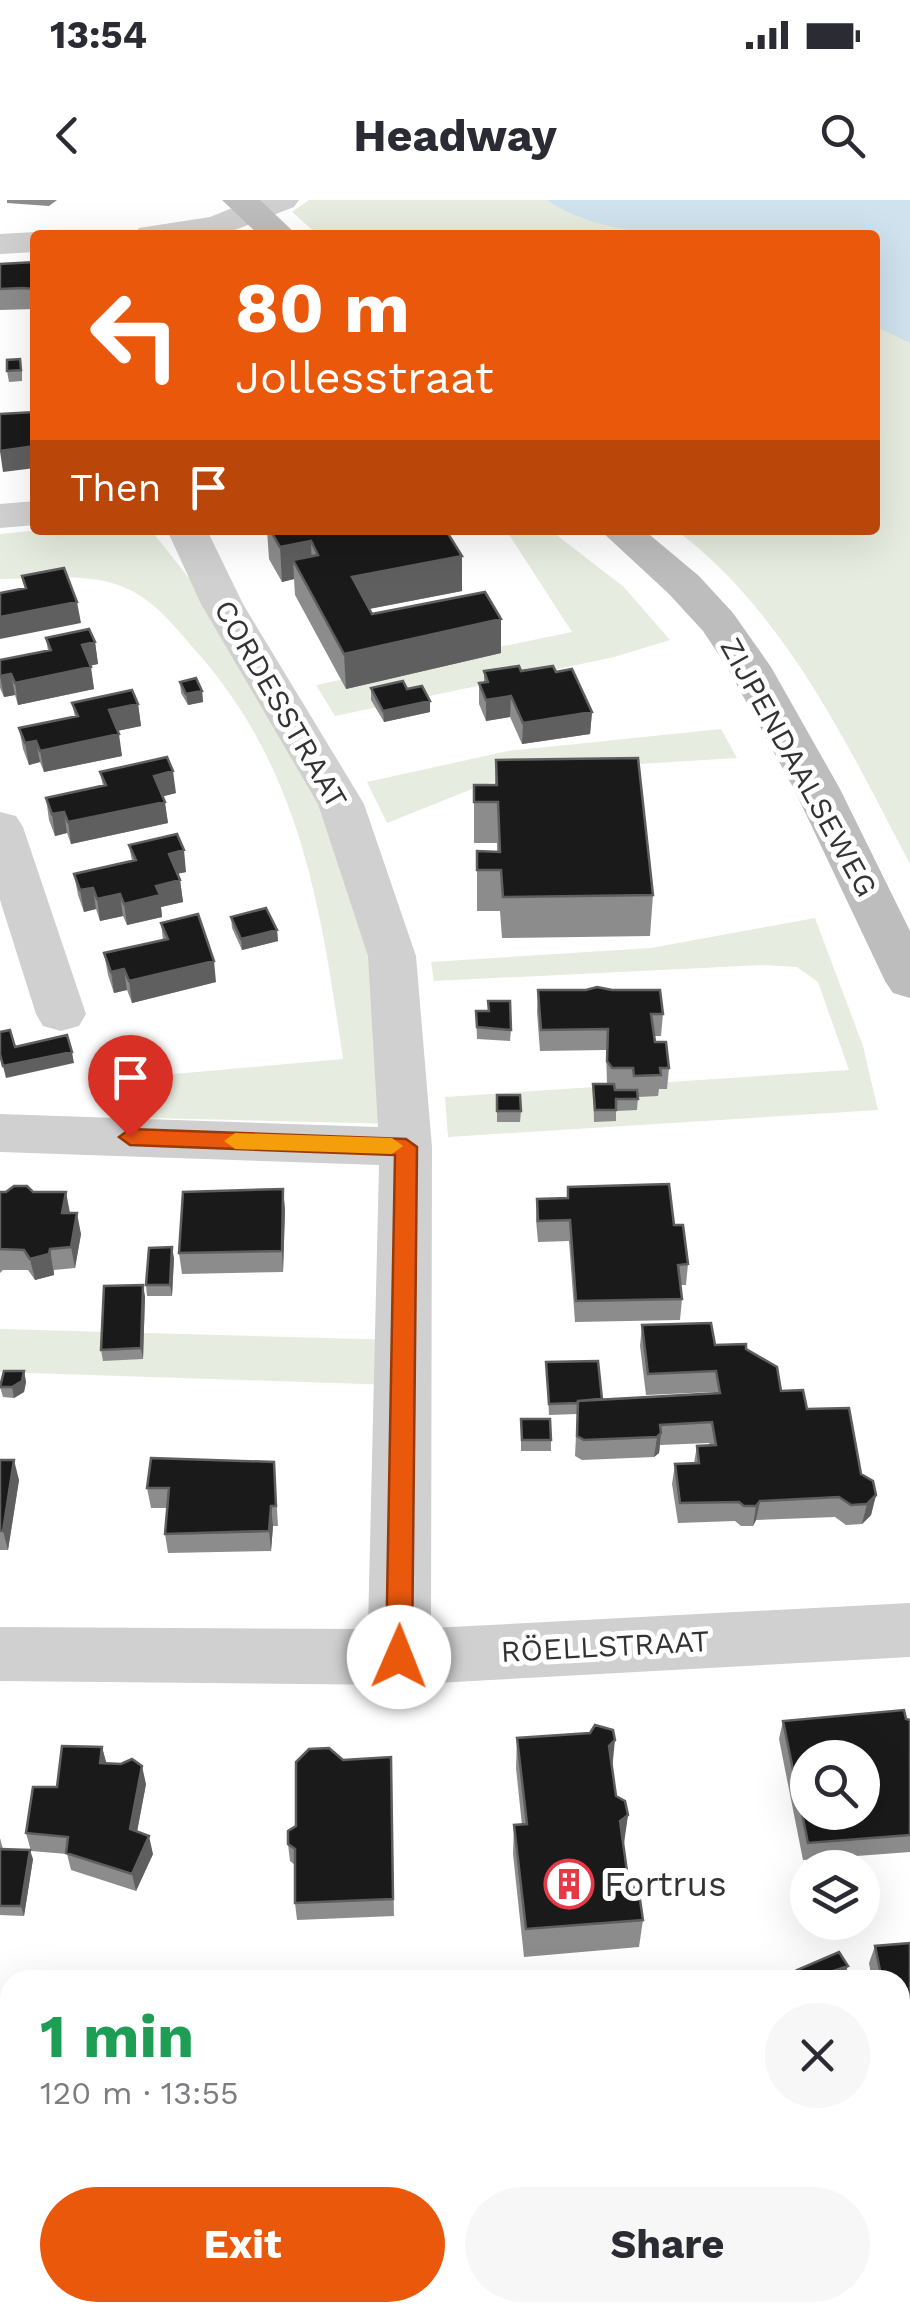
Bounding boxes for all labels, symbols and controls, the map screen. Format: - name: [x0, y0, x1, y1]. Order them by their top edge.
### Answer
- text: 13:54: [50, 13, 147, 57]
- icon: back: [40, 108, 95, 163]
- icon: search: [815, 108, 870, 163]
- text: Headway: [353, 109, 557, 162]
- text: 80 m: [235, 267, 410, 349]
- icon: left: [70, 270, 200, 400]
- text: Jollesstraat: [235, 351, 494, 404]
- icon: arrive: [181, 460, 236, 515]
- text: Then: [70, 466, 161, 510]
- street label: CORDESSTRAAT: [207, 594, 355, 814]
- street label: ZIJPENDAALSEWEG: [713, 632, 885, 902]
- pin: [88, 1035, 173, 1138]
- icon: arrive: [103, 1050, 158, 1105]
- position arrow: [347, 1605, 451, 1709]
- street label: RÖELLSTRAAT: [500, 1623, 710, 1669]
- map controls: [790, 1740, 880, 1940]
- button: search: [790, 1740, 880, 1830]
- button: layers: [790, 1850, 880, 1940]
- building icon: Fortrus: [543, 1858, 595, 1910]
- place label: Fortrus: [604, 1863, 727, 1905]
- text: 1 min: [40, 2001, 194, 2072]
- button: close: [765, 2003, 870, 2108]
- text: 120 m · 13:55: [40, 2074, 239, 2112]
- button: Exit: [40, 2187, 445, 2302]
- button: Share: [465, 2187, 870, 2302]

